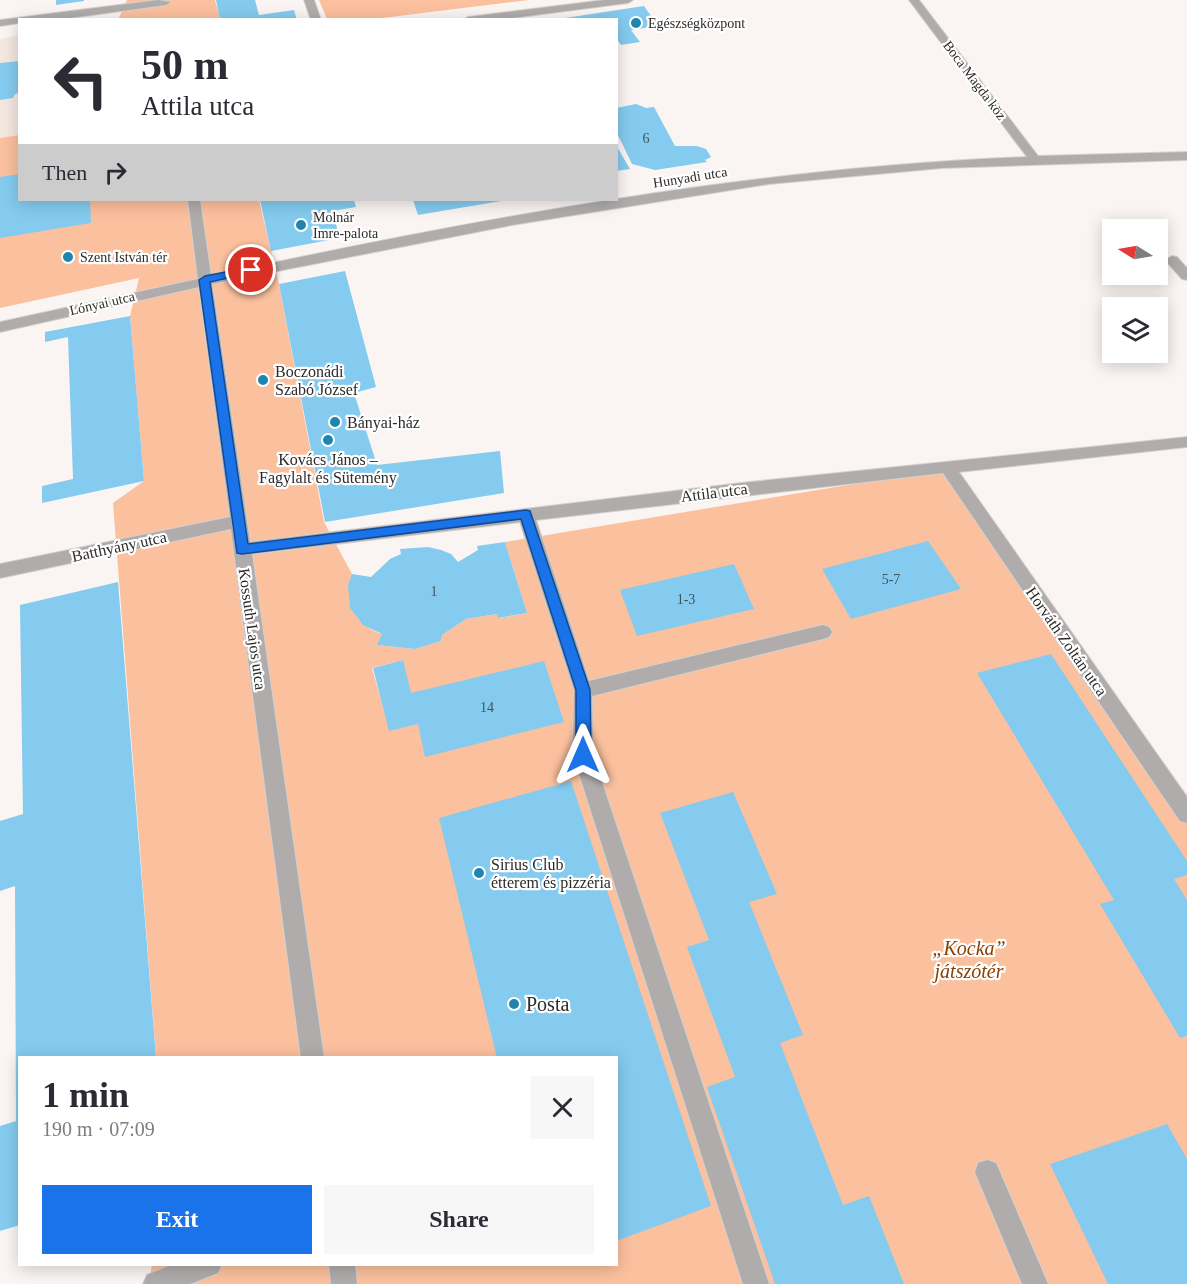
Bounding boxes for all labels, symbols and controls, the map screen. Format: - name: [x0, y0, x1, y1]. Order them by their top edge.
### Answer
- marker: Egészségközpont: [629, 16, 643, 30]
- place label: Egészségközpont: [648, 16, 745, 31]
- street label: Boca Magda köz: [940, 38, 1009, 123]
- icon: left: [42, 42, 120, 120]
- text: 50 m: [141, 42, 229, 88]
- text: Attila utca: [141, 91, 254, 121]
- house number: 6: [643, 131, 650, 146]
- icon: right: [99, 156, 132, 189]
- text: Then: [42, 160, 87, 185]
- street label: Hunyadi utca: [652, 164, 729, 191]
- place label: Molnár Imre-palota: [313, 210, 379, 241]
- marker: Molnár Imre-palota: [294, 218, 308, 232]
- north arrow: [1102, 219, 1168, 285]
- map controls: [1102, 219, 1168, 363]
- pin: [225, 244, 276, 295]
- marker: Szent István tér: [61, 250, 75, 264]
- place label: Szent István tér: [80, 250, 167, 265]
- icon: arrive: [234, 253, 267, 286]
- street label: Lónyai utca: [68, 289, 137, 318]
- button: layers: [1102, 297, 1168, 363]
- place label: Boczonádi Szabó József: [275, 363, 359, 398]
- marker: Boczonádi Szabó József: [256, 373, 270, 387]
- place label: Bányai-ház: [347, 414, 420, 432]
- marker: Bányai-ház: [328, 415, 342, 429]
- marker: Kovács János – Fagylalt és Sütemény: [321, 433, 335, 447]
- place label: Kovács János – Fagylalt és Sütemény: [259, 451, 397, 487]
- street label: Attila utca: [680, 480, 748, 505]
- street label: Batthyány utca: [70, 528, 168, 566]
- street label: Kossuth Lajos utca: [235, 567, 269, 691]
- house number: 5-7: [882, 572, 900, 587]
- house number: 1: [431, 584, 438, 599]
- street label: Horváth Zoltán utca: [1023, 584, 1111, 699]
- house number: 1-3: [677, 592, 695, 607]
- house number: 14: [480, 700, 494, 715]
- position arrow: [551, 723, 615, 787]
- place label: Sirius Club étterem és pizzéria: [491, 856, 611, 892]
- marker: Sirius Club étterem és pizzéria: [472, 866, 486, 880]
- park label: „Kocka” játszótér: [932, 937, 1006, 983]
- place label: Posta: [526, 993, 569, 1015]
- marker: Posta: [507, 997, 521, 1011]
- text: 1 min: [42, 1075, 129, 1115]
- button: close: [531, 1076, 594, 1139]
- text: 190 m · 07:09: [42, 1118, 155, 1140]
- button: Exit: [42, 1185, 312, 1254]
- button: Share: [324, 1185, 594, 1254]

